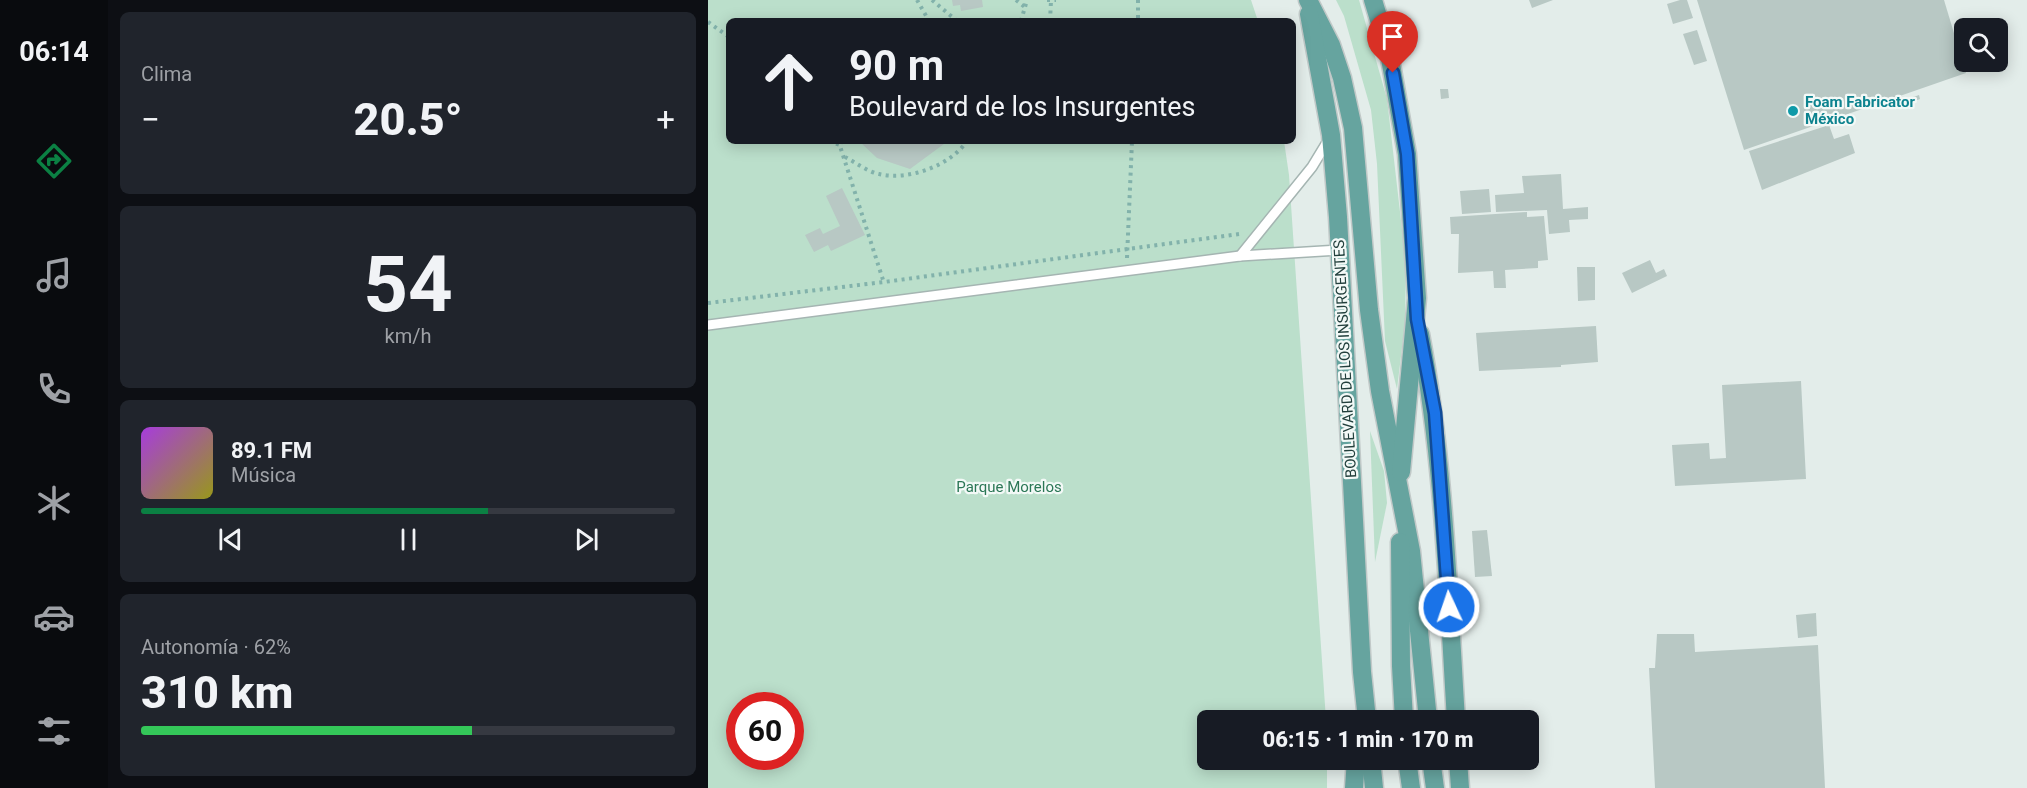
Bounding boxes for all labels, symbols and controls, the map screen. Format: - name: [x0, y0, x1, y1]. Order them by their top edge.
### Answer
- pin: [1367, 11, 1418, 73]
- map controls: [1954, 18, 2008, 72]
- button: search: [1954, 18, 2008, 72]
- icon: arrive: [1376, 20, 1409, 53]
- text: 06:14: [19, 36, 89, 68]
- text: 90 m: [849, 41, 944, 90]
- icon: ahead: [750, 42, 828, 120]
- text: Clima: [141, 62, 192, 86]
- text: Boulevard de los Insurgentes: [849, 91, 1196, 123]
- text: 20.5°: [354, 93, 463, 146]
- place label: Foam Fabricator México: [1805, 93, 1915, 128]
- text: −: [141, 100, 160, 139]
- text: +: [656, 100, 675, 139]
- marker: Foam Fabricator México: [1786, 104, 1800, 118]
- icon: directions: [33, 140, 75, 182]
- text: 54: [363, 239, 453, 330]
- street label: BOULEVARD DE LOS INSURGENTES: [1330, 239, 1360, 479]
- icon: music: [33, 254, 75, 296]
- text: km/h: [385, 324, 431, 348]
- icon: phone: [33, 368, 75, 410]
- text: 89.1 FM: [231, 438, 312, 463]
- text: Música: [231, 463, 296, 487]
- park label: Parque Morelos: [956, 478, 1062, 496]
- icon: climate: [33, 482, 75, 524]
- icon: previous: [214, 523, 247, 556]
- icon: pause: [392, 523, 425, 556]
- icon: next: [570, 523, 603, 556]
- position arrow: [1417, 575, 1481, 639]
- icon: car: [33, 596, 75, 638]
- text: Autonomía · 62%: [141, 635, 291, 659]
- text: 310 km: [141, 666, 293, 719]
- speed limit sign: 60: [726, 692, 804, 770]
- icon: filters: [33, 710, 75, 752]
- text: 06:15 · 1 min · 170 m: [1263, 727, 1473, 752]

